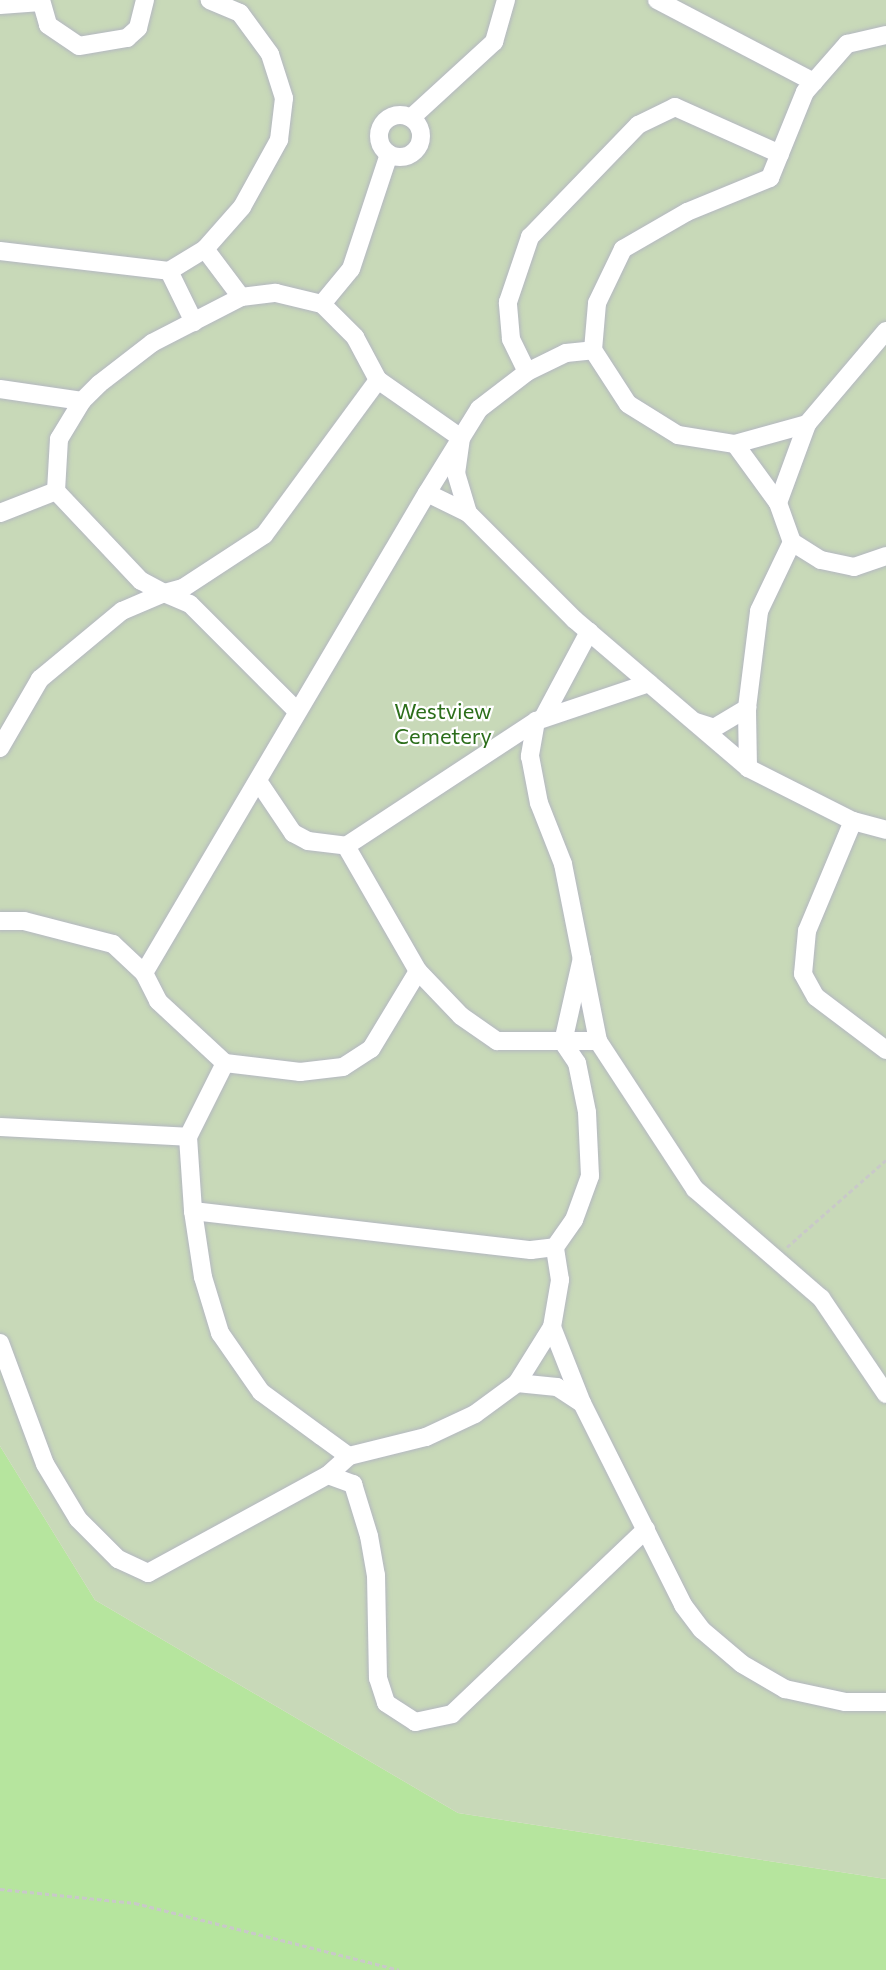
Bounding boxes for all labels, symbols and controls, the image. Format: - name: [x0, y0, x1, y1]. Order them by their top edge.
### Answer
- park label: Westview Cemetery: [394, 697, 492, 748]

